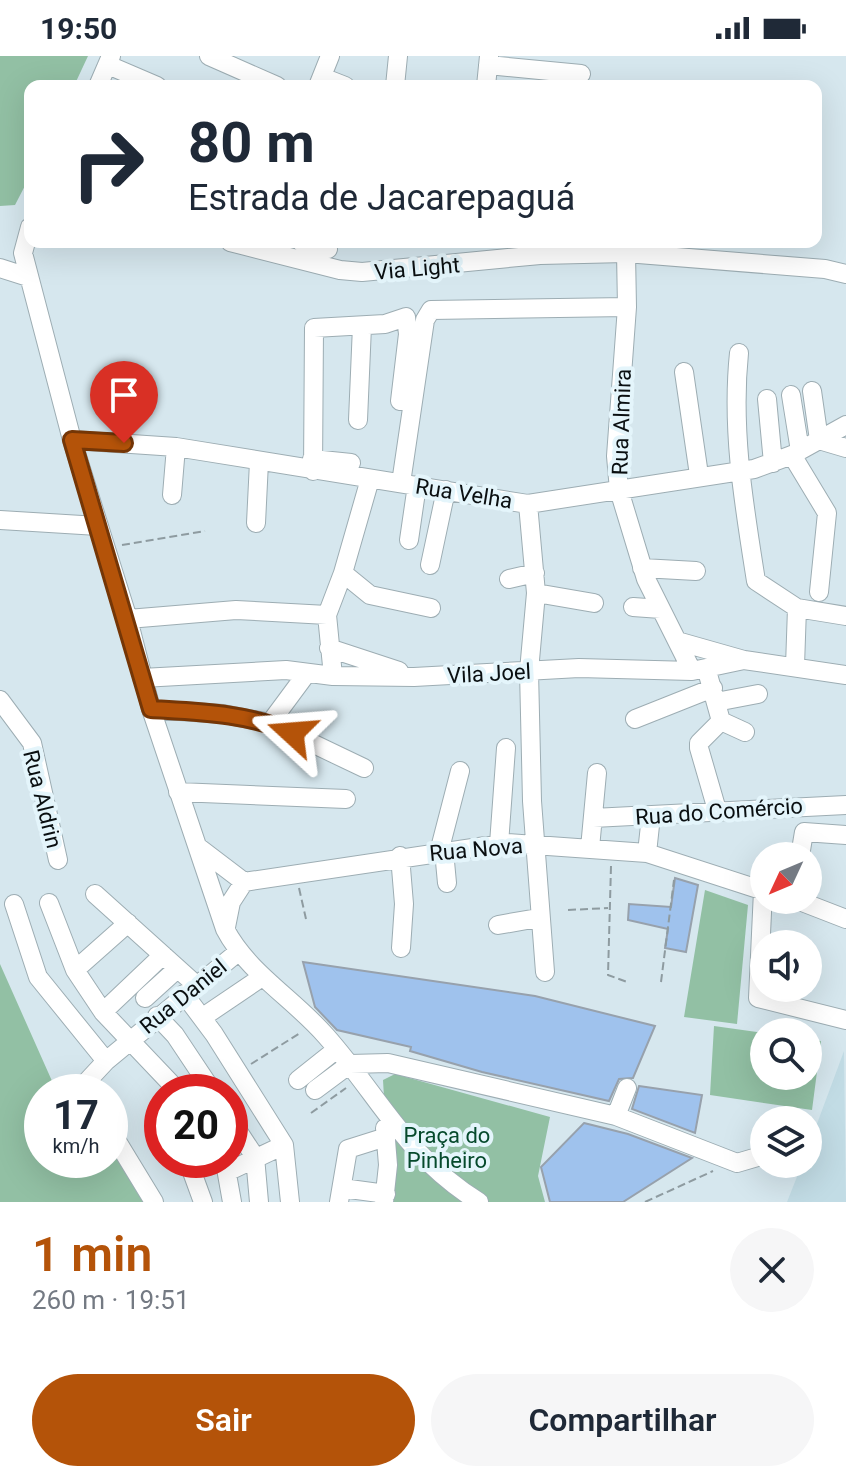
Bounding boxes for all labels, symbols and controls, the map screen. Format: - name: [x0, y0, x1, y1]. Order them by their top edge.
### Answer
- text: 19:50: [40, 11, 117, 46]
- text: 80 m: [188, 110, 315, 176]
- icon: right: [56, 112, 160, 216]
- text: Estrada de Jacarepaguá: [188, 177, 575, 219]
- street label: Via Light: [373, 252, 461, 285]
- pin: [90, 361, 158, 443]
- street label: Rua Almira: [607, 368, 636, 476]
- icon: arrive: [102, 373, 146, 417]
- street label: Rua Velha: [414, 474, 514, 513]
- street label: Vila Joel: [447, 659, 532, 688]
- position arrow: [250, 691, 334, 775]
- street label: Rua Aldrin: [18, 747, 67, 851]
- street label: Rua do Comércio: [634, 793, 804, 830]
- street label: Rua Nova: [428, 833, 524, 866]
- north arrow: [750, 842, 822, 914]
- map controls: [750, 842, 822, 1178]
- button: sound: [750, 930, 822, 1002]
- street label: Rua Daniel: [135, 954, 232, 1039]
- button: search: [750, 1018, 822, 1090]
- speed limit sign: 20: [144, 1074, 248, 1178]
- text: 17: [53, 1092, 99, 1139]
- button: layers: [750, 1106, 822, 1178]
- park label: Praça do Pinheiro: [404, 1123, 490, 1173]
- text: km/h: [53, 1134, 99, 1158]
- text: 1 min: [32, 1226, 152, 1283]
- button: close: [730, 1228, 814, 1312]
- text: 260 m · 19:51: [32, 1285, 190, 1315]
- button: Sair: [32, 1374, 415, 1466]
- button: Compartilhar: [431, 1374, 814, 1466]

